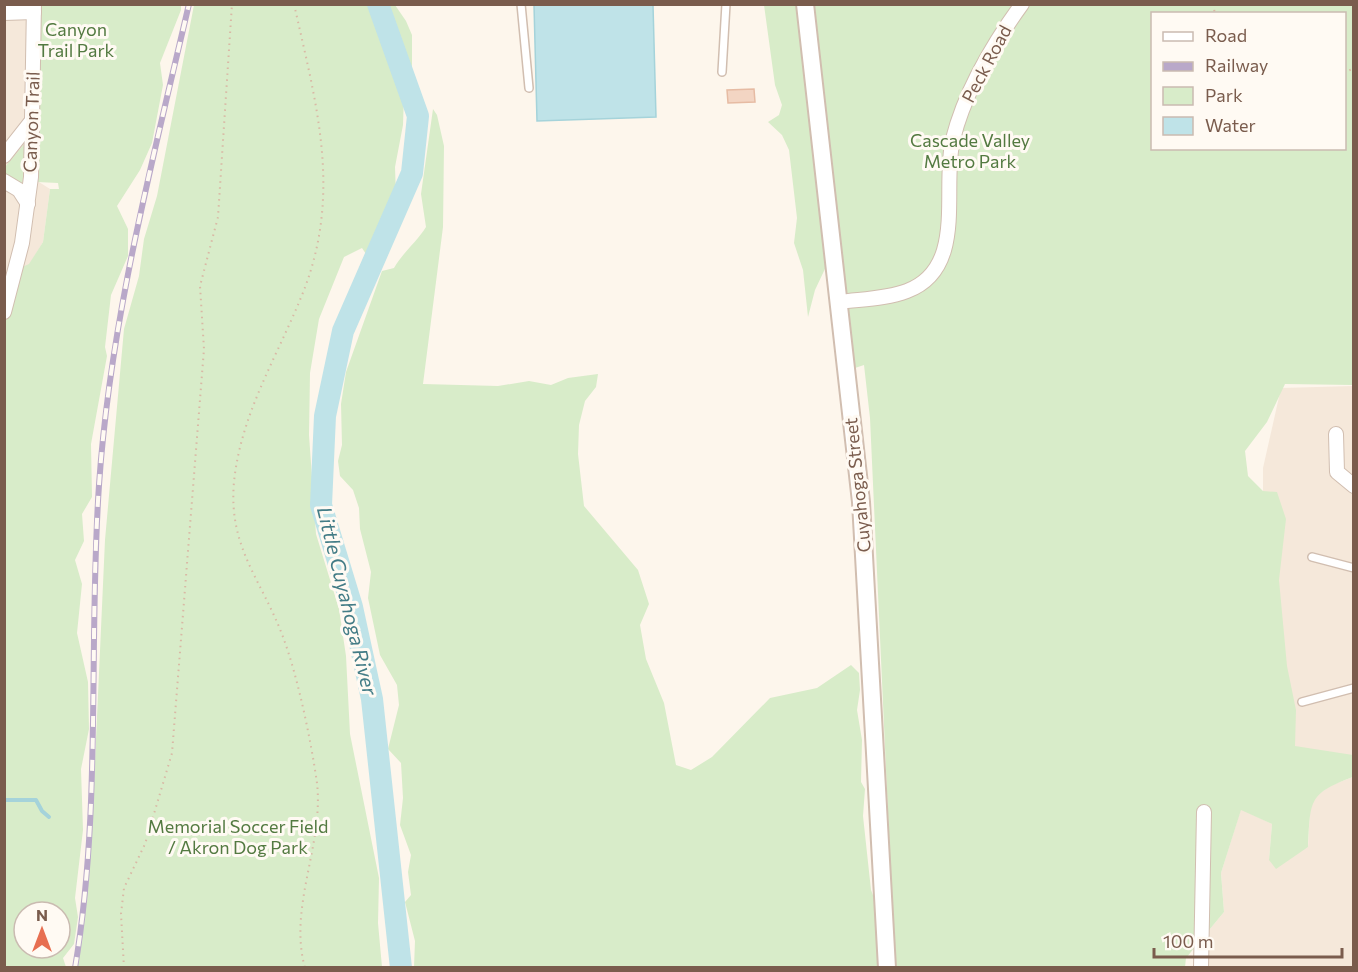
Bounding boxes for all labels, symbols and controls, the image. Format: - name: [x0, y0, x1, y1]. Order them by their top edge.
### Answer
- legend: [1151, 12, 1346, 150]
- park label: Canyon Trail Park: [38, 18, 115, 61]
- street label: Peck Road: [957, 21, 1016, 106]
- text: Road: [1205, 24, 1247, 46]
- text: Railway: [1205, 54, 1268, 76]
- street label: Canyon Trail: [18, 71, 44, 173]
- text: Park: [1205, 84, 1243, 106]
- text: Water: [1205, 114, 1256, 136]
- park label: Cascade Valley Metro Park: [910, 129, 1030, 172]
- street label: Cuyahoga Street: [839, 417, 875, 554]
- water label: Little Cuyahoga River: [313, 504, 383, 698]
- park label: Memorial Soccer Field / Akron Dog Park: [147, 815, 329, 858]
- north arrow: [12, 900, 72, 960]
- text: N: [36, 905, 48, 924]
- scale bar: [1154, 921, 1342, 959]
- text: 100 m: [1163, 930, 1213, 952]

